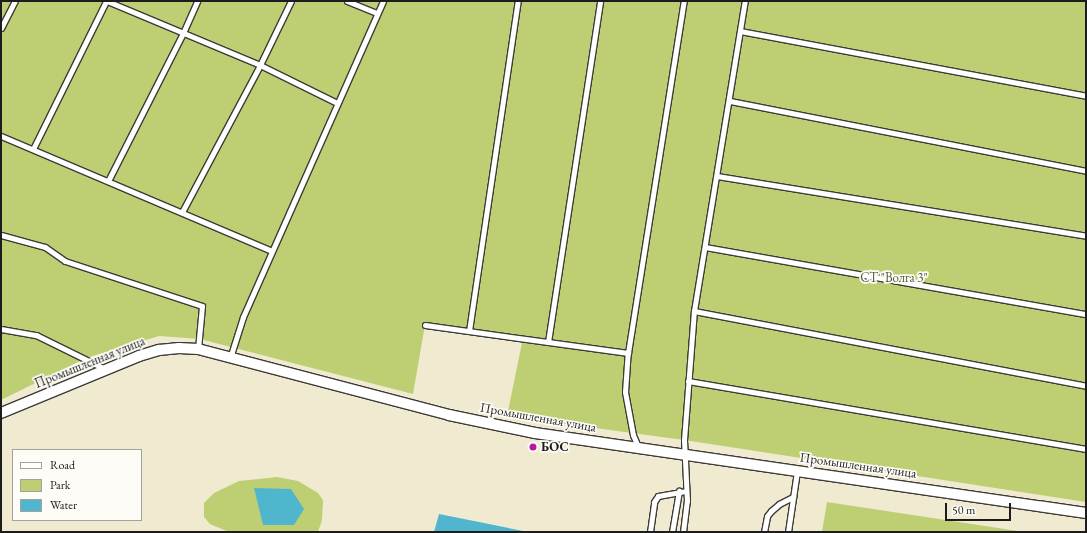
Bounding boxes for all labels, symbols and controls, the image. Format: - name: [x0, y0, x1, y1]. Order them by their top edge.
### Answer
- park label: СТ "Волга 3": [860, 270, 928, 286]
- street label: Промышленная улица: [33, 334, 147, 392]
- street label: Промышленная улица: [479, 400, 597, 436]
- place label: БОС: [541, 439, 569, 455]
- marker: БОС: [528, 442, 538, 452]
- legend: [12, 449, 142, 521]
- street label: Промышленная улица: [799, 450, 917, 482]
- text: Road: [50, 457, 75, 473]
- text: Park: [50, 477, 70, 493]
- scale bar: [947, 495, 1013, 521]
- text: Water: [50, 497, 77, 513]
- text: 50 m: [952, 502, 975, 518]

